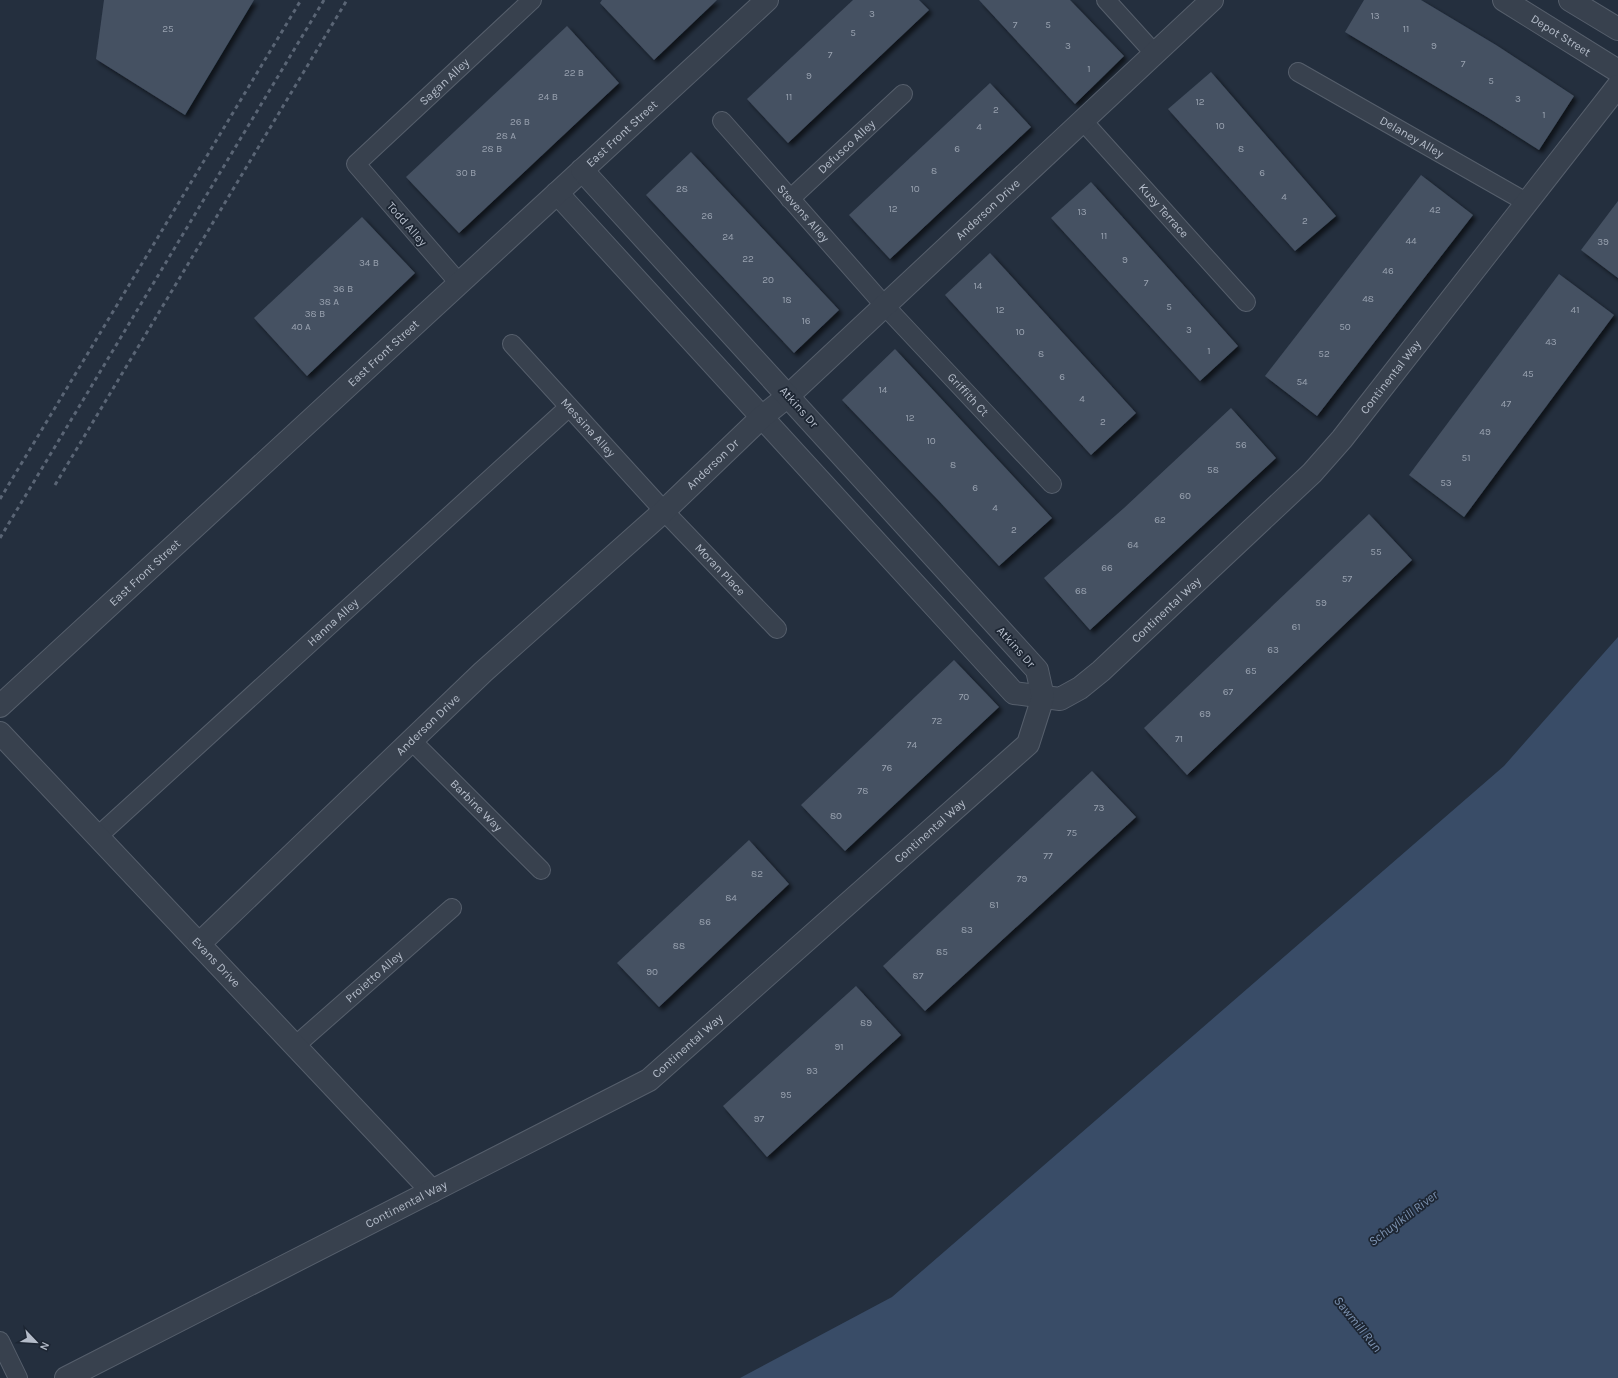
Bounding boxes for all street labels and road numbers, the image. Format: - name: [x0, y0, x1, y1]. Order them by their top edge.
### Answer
- street label: Depot Street: [1528, 11, 1594, 60]
- street label: Sagan Alley: [416, 55, 472, 108]
- street label: East Front Street: [583, 97, 661, 170]
- street label: Delaney Alley: [1377, 113, 1447, 161]
- street label: Defusco Alley: [815, 116, 878, 177]
- street label: Anderson Drive: [953, 176, 1023, 243]
- street label: Kusy Terrace: [1136, 181, 1192, 241]
- street label: Stevens Alley: [774, 182, 833, 245]
- street label: Todd Alley: [384, 199, 430, 249]
- street label: East Front Street: [345, 317, 422, 389]
- street label: Continental Way: [1357, 337, 1424, 417]
- street label: Griffith Ct: [944, 370, 992, 419]
- street label: Atkins Dr: [777, 384, 822, 431]
- street label: Messina Alley: [558, 395, 619, 460]
- street label: Anderson Dr: [684, 436, 742, 493]
- street label: East Front Street: [106, 536, 184, 609]
- street label: Moran Place: [692, 541, 748, 599]
- street label: Continental Way: [1129, 574, 1204, 646]
- street label: Hanna Alley: [304, 595, 361, 649]
- street label: Atkins Dr: [994, 624, 1039, 671]
- street label: Anderson Drive: [393, 691, 463, 758]
- street label: Barbine Way: [447, 776, 506, 835]
- street label: Continental Way: [892, 796, 968, 866]
- street label: Evans Drive: [189, 934, 243, 990]
- street label: Proietto Alley: [343, 948, 406, 1005]
- street label: Continental Way: [649, 1011, 726, 1081]
- street label: Continental Way: [363, 1177, 450, 1231]

